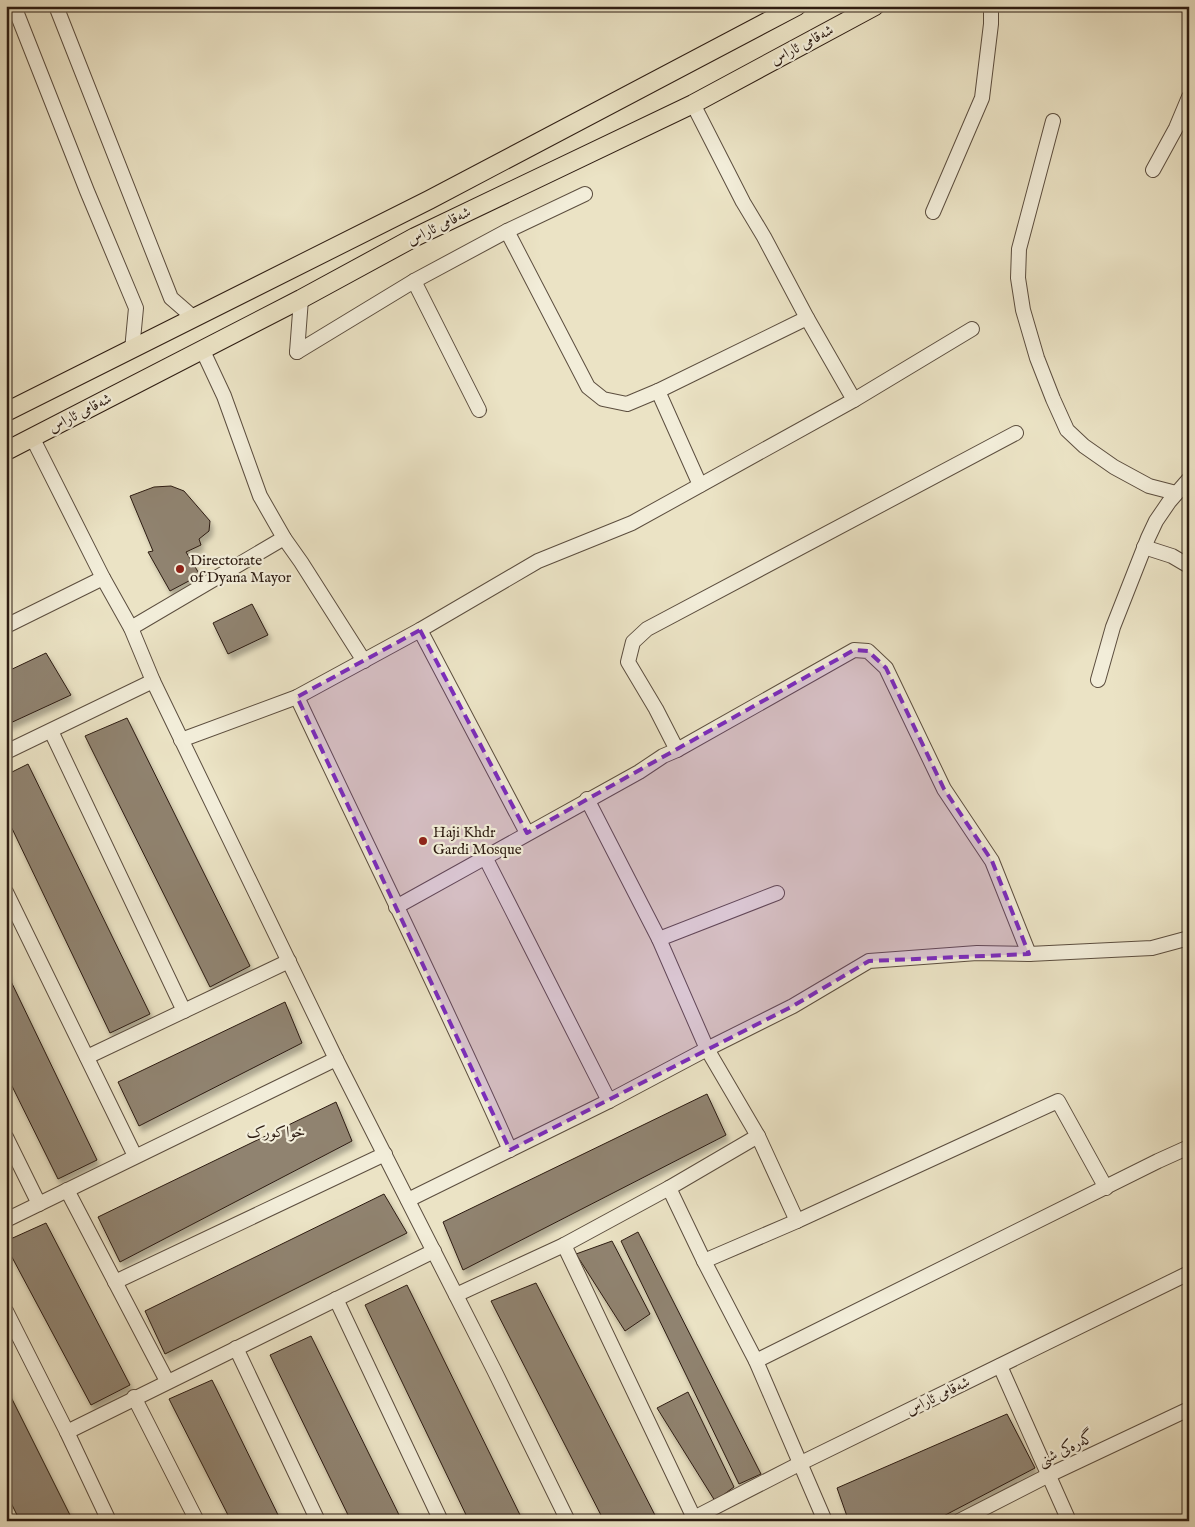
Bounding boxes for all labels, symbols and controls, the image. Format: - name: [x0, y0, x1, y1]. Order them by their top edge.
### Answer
- street label: شەقامی ئاراس: [767, 20, 837, 70]
- street label: شەقامی ئاراس: [404, 202, 474, 250]
- street label: شەقامی ئاراس: [45, 389, 115, 437]
- place label: Directorate of Dyana Mayor: [190, 551, 292, 587]
- marker: Directorate of Dyana Mayor: [174, 563, 186, 575]
- place label: Haji Khdr Gardi Mosque: [433, 823, 522, 859]
- marker: Haji Khdr Gardi Mosque: [417, 835, 429, 847]
- district label: خواکورک: [247, 1123, 305, 1143]
- street label: شەقامی ئاراس: [903, 1372, 973, 1420]
- street label: گەرەکی شنی: [1034, 1425, 1098, 1472]

